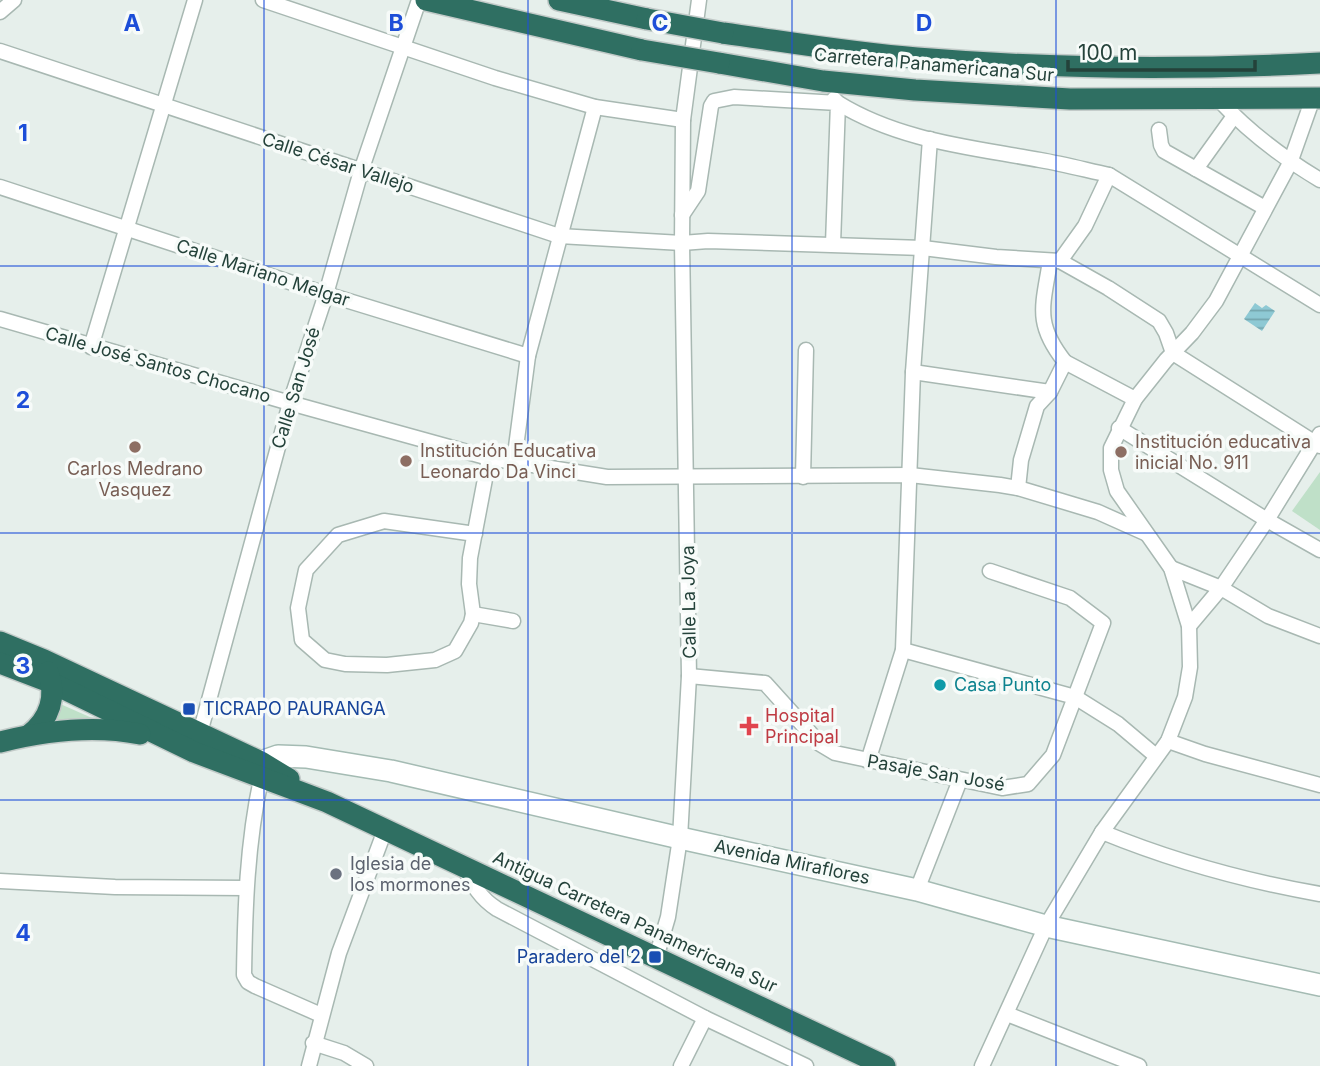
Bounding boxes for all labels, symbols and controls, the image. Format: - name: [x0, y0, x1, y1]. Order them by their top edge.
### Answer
- text: A: [123, 9, 141, 37]
- text: B: [388, 9, 404, 37]
- text: C: [651, 9, 669, 37]
- text: D: [916, 9, 932, 37]
- scale bar: [1068, 28, 1255, 72]
- text: 100 m: [1078, 40, 1137, 65]
- street label: Carretera Panamericana Sur: [813, 44, 1055, 85]
- text: 1: [18, 119, 28, 147]
- street label: Calle César Vallejo: [259, 128, 417, 197]
- street label: Calle Mariano Melgar: [174, 235, 353, 311]
- street label: Calle José Santos Chocano: [43, 322, 273, 407]
- street label: Calle San José: [267, 325, 324, 451]
- text: 2: [16, 386, 30, 414]
- place label: Institución educativa inicial No. 911: [1135, 431, 1311, 473]
- marker: Carlos Medrano Vasquez: [127, 439, 143, 455]
- place label: Institución Educativa Leonardo Da Vinci: [420, 440, 596, 482]
- marker: Institución educativa inicial No. 911: [1113, 444, 1129, 460]
- marker: Institución Educativa Leonardo Da Vinci: [398, 453, 414, 469]
- place label: Carlos Medrano Vasquez: [67, 458, 203, 500]
- street label: Calle La Joya: [677, 545, 700, 659]
- text: 3: [16, 652, 30, 680]
- place label: Casa Punto: [954, 674, 1051, 695]
- marker: Casa Punto: [932, 677, 948, 693]
- place label: TICRAPO PAURANGA: [203, 698, 386, 719]
- marker: TICRAPO PAURANGA: [181, 701, 197, 717]
- place label: Hospital Principal: [765, 705, 839, 747]
- marker: Hospital Principal: [739, 716, 759, 736]
- street label: Pasaje San José: [866, 750, 1007, 795]
- street label: Avenida Miraflores: [712, 835, 872, 888]
- street label: Antigua Carretera Panamericana Sur: [490, 846, 781, 997]
- place label: Iglesia de los mormones: [350, 853, 471, 895]
- marker: Iglesia de los mormones: [328, 866, 344, 882]
- text: 4: [15, 919, 31, 947]
- place label: Paradero del 2: [517, 946, 641, 967]
- marker: Paradero del 2: [647, 949, 663, 965]

